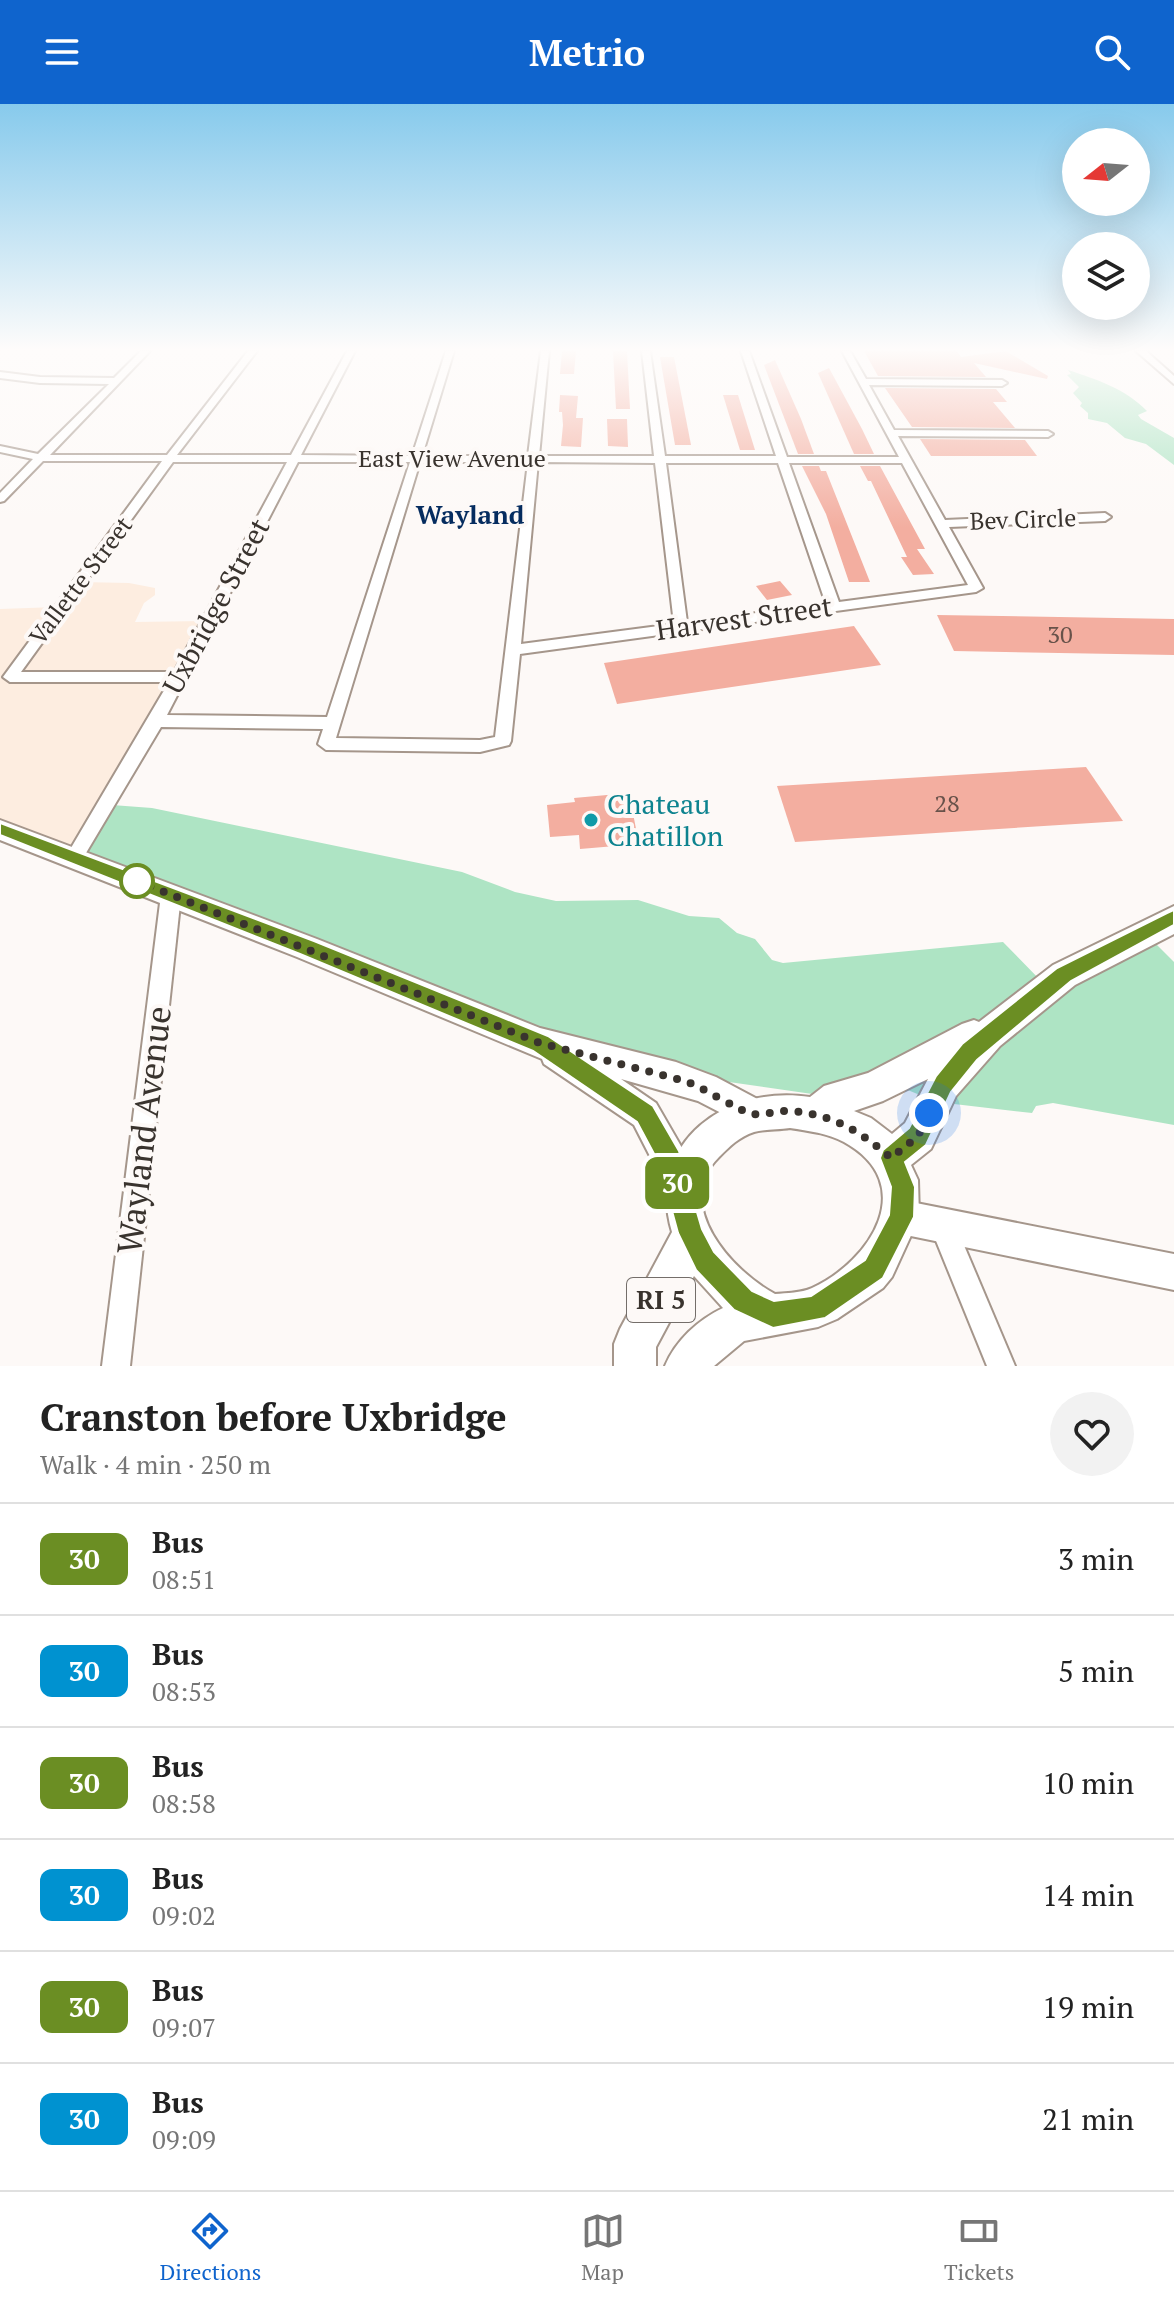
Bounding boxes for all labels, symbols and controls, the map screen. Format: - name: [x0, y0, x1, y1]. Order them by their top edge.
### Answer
- text: Metrio: [529, 29, 645, 76]
- icon: menu: [40, 30, 84, 74]
- icon: search: [1090, 30, 1134, 74]
- north arrow: [1062, 128, 1150, 216]
- map controls: [1062, 128, 1150, 320]
- button: layers: [1062, 232, 1150, 320]
- street label: East View Avenue: [358, 442, 546, 474]
- district label: Wayland: [416, 497, 525, 531]
- street label: Bev Circle: [969, 501, 1077, 537]
- street label: Vallette Street: [21, 510, 139, 651]
- street label: Uxbridge Street: [154, 511, 278, 700]
- street label: Harvest Street: [653, 587, 835, 648]
- house number: 30: [1047, 618, 1073, 650]
- place label: Chateau Chatillon: [607, 785, 724, 854]
- house number: 28: [934, 787, 960, 819]
- marker: Chateau Chatillon: [582, 811, 600, 829]
- unlabelled marker: [120, 864, 154, 898]
- street label: Wayland Avenue: [106, 1003, 181, 1256]
- your location: [909, 1093, 949, 1133]
- line badge: 30: [641, 1157, 713, 1209]
- text: 30: [661, 1164, 693, 1201]
- road number: RI 5: [627, 1278, 695, 1322]
- text: Cranston before Uxbridge: [40, 1392, 507, 1442]
- button: heart: [1050, 1392, 1134, 1476]
- text: Walk · 4 min · 250 m: [40, 1447, 271, 1481]
- text: Bus: [152, 1522, 204, 1562]
- text: 3 min: [1058, 1539, 1134, 1579]
- text: 30: [68, 1540, 100, 1577]
- text: 08:51: [152, 1562, 216, 1596]
- text: Bus: [152, 1634, 204, 1674]
- text: 5 min: [1058, 1651, 1134, 1691]
- text: 30: [68, 1652, 100, 1689]
- text: 08:53: [152, 1674, 216, 1708]
- text: Bus: [152, 1746, 204, 1786]
- text: 10 min: [1042, 1763, 1134, 1803]
- text: 30: [68, 1764, 100, 1801]
- text: 08:58: [152, 1786, 216, 1820]
- text: Bus: [152, 1858, 204, 1898]
- text: 14 min: [1042, 1875, 1134, 1915]
- text: 30: [68, 1876, 100, 1913]
- text: 09:02: [152, 1898, 216, 1932]
- text: Bus: [152, 1970, 204, 2010]
- text: 19 min: [1042, 1987, 1134, 2027]
- text: 30: [68, 1988, 100, 2025]
- text: 09:07: [152, 2010, 216, 2044]
- text: Bus: [152, 2082, 204, 2122]
- text: 21 min: [1042, 2099, 1134, 2139]
- text: 30: [68, 2100, 100, 2137]
- text: 09:09: [152, 2122, 216, 2156]
- tab: Directions: [160, 2209, 261, 2286]
- tab: Map: [581, 2209, 625, 2286]
- tab: Tickets: [944, 2209, 1014, 2286]

